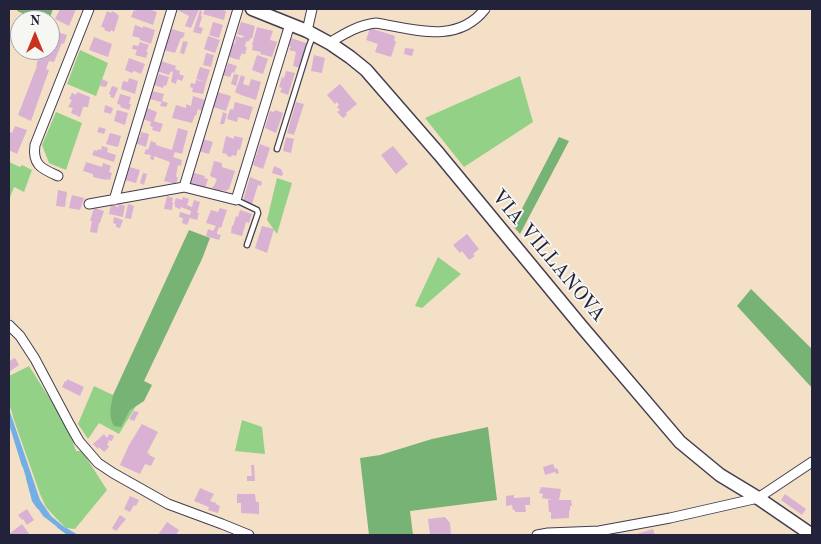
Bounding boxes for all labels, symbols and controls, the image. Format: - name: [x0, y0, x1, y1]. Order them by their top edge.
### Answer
- north arrow: [10, 10, 60, 60]
- text: N: [30, 14, 40, 28]
- street label: VIA VILLANOVA: [486, 185, 610, 327]

